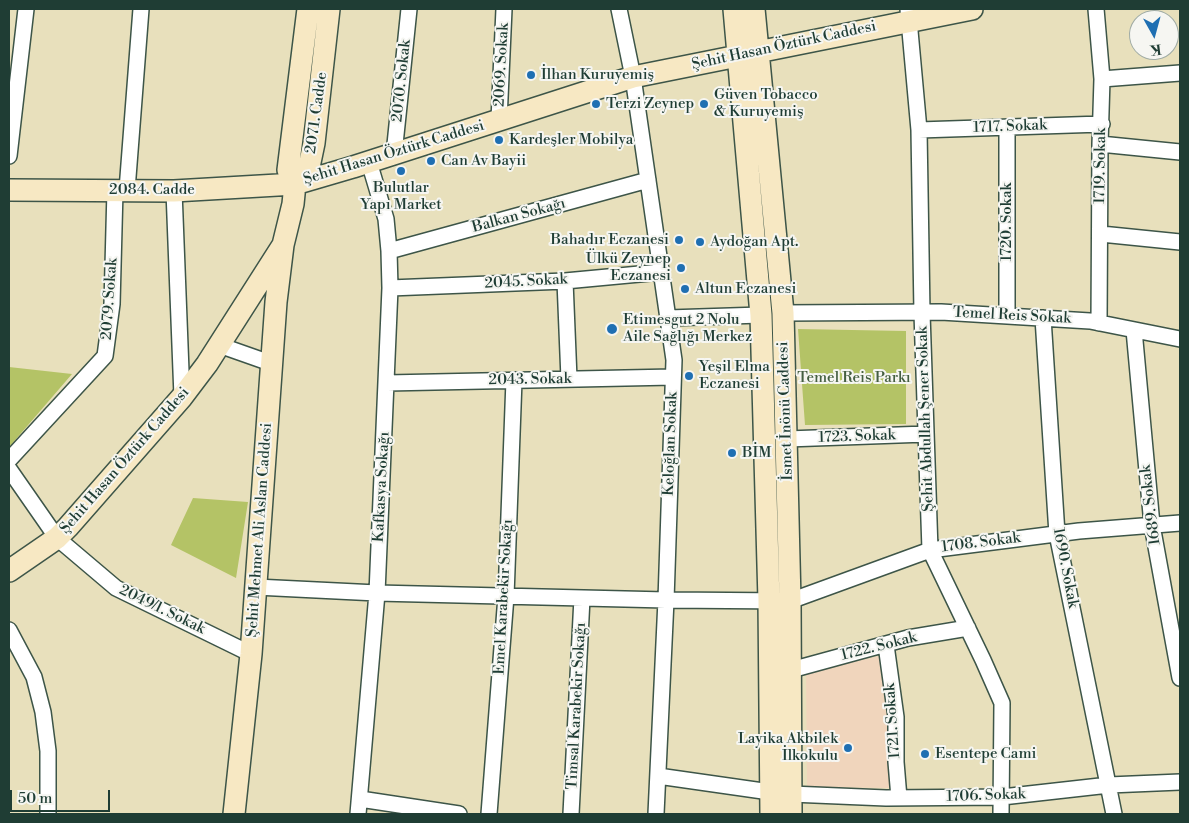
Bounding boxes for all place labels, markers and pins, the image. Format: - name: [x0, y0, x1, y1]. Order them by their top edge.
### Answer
- place label: İlhan Kuruyemiş: [541, 66, 654, 84]
- marker: İlhan Kuruyemiş: [525, 69, 537, 81]
- place label: Güven Tobacco & Kuruyemiş: [714, 86, 818, 121]
- place label: Terzi Zeynep: [606, 95, 694, 113]
- marker: Terzi Zeynep: [590, 98, 602, 110]
- marker: Güven Tobacco & Kuruyemiş: [698, 98, 710, 110]
- place label: Kardeşler Mobilya: [509, 131, 633, 149]
- marker: Kardeşler Mobilya: [493, 134, 505, 146]
- place label: Can Av Bayii: [441, 152, 526, 170]
- marker: Can Av Bayii: [425, 155, 437, 167]
- marker: Bulutlar Yapı Market: [395, 165, 407, 177]
- place label: Bulutlar Yapı Market: [360, 179, 442, 214]
- place label: Bahadır Eczanesi: [551, 231, 669, 249]
- place label: Aydoğan Apt.: [710, 233, 798, 251]
- marker: Bahadır Eczanesi: [673, 234, 685, 246]
- marker: Aydoğan Apt.: [694, 236, 706, 248]
- place label: Ülkü Zeynep Eczanesi: [586, 250, 671, 285]
- marker: Ülkü Zeynep Eczanesi: [675, 262, 687, 274]
- place label: Altun Eczanesi: [695, 280, 796, 298]
- marker: Altun Eczanesi: [679, 283, 691, 295]
- place label: Etimesgut 2 Nolu Aile Sağlığı Merkez: [623, 311, 752, 346]
- marker: Etimesgut 2 Nolu Aile Sağlığı Merkez: [605, 322, 619, 336]
- place label: Yeşil Elma Eczanesi: [699, 358, 770, 393]
- marker: Yeşil Elma Eczanesi: [683, 370, 695, 382]
- place label: BİM: [742, 444, 771, 462]
- marker: BİM: [726, 447, 738, 459]
- place label: Layika Akbilek İlkokulu: [738, 730, 838, 765]
- marker: Layika Akbilek İlkokulu: [842, 742, 854, 754]
- place label: Esentepe Cami: [935, 745, 1037, 763]
- marker: Esentepe Cami: [919, 748, 931, 760]

